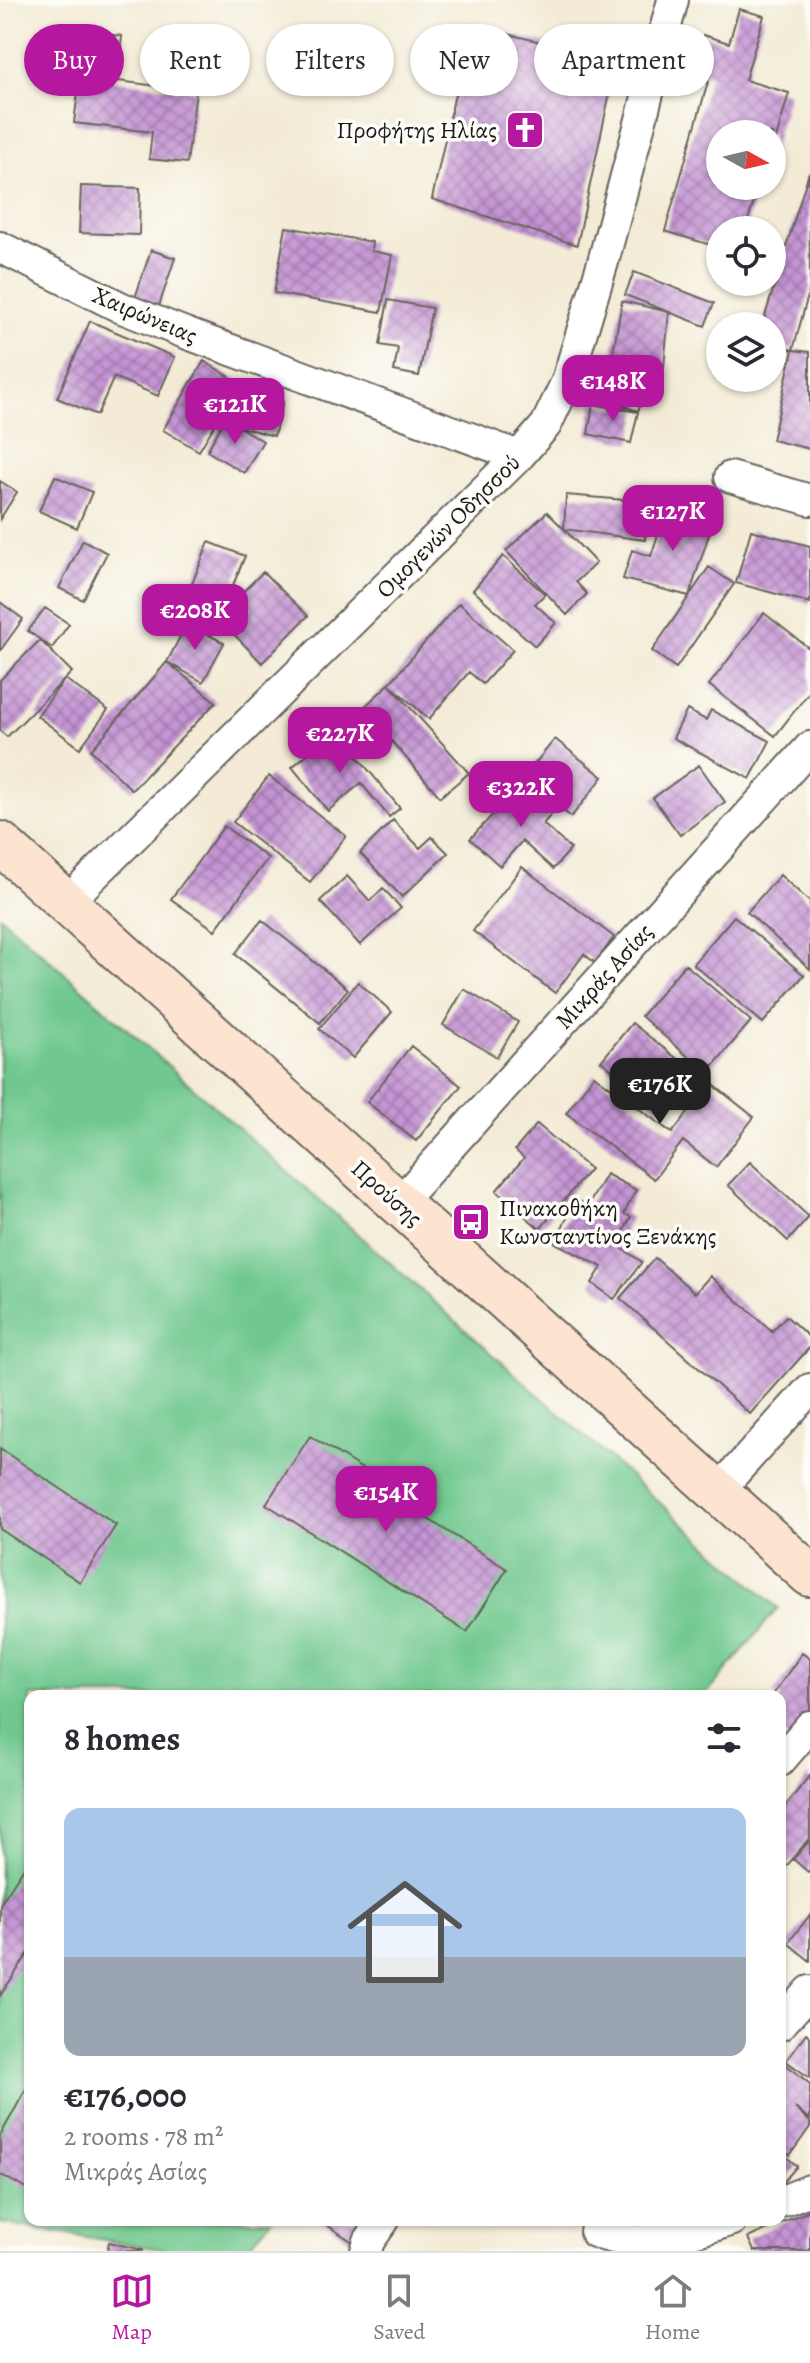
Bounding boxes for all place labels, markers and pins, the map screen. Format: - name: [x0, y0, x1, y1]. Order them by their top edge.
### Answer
- church icon: Προφήτης Ηλίας: [504, 109, 546, 151]
- place label: Προφήτης Ηλίας: [337, 114, 497, 146]
- pin: €148K: [557, 355, 669, 423]
- pin: €121K: [179, 378, 291, 446]
- pin: €127K: [617, 485, 729, 553]
- pin: €208K: [139, 584, 251, 652]
- pin: €227K: [284, 707, 396, 775]
- pin: €322K: [465, 761, 577, 829]
- pin: €176K: [604, 1058, 716, 1126]
- place label: Πινακοθήκη Κωνσταντίνος Ξενάκης: [499, 1192, 717, 1252]
- bus stop icon: Πινακοθήκη Κωνσταντίνος Ξενάκης: [450, 1201, 492, 1243]
- pin: €154K: [330, 1466, 442, 1534]

